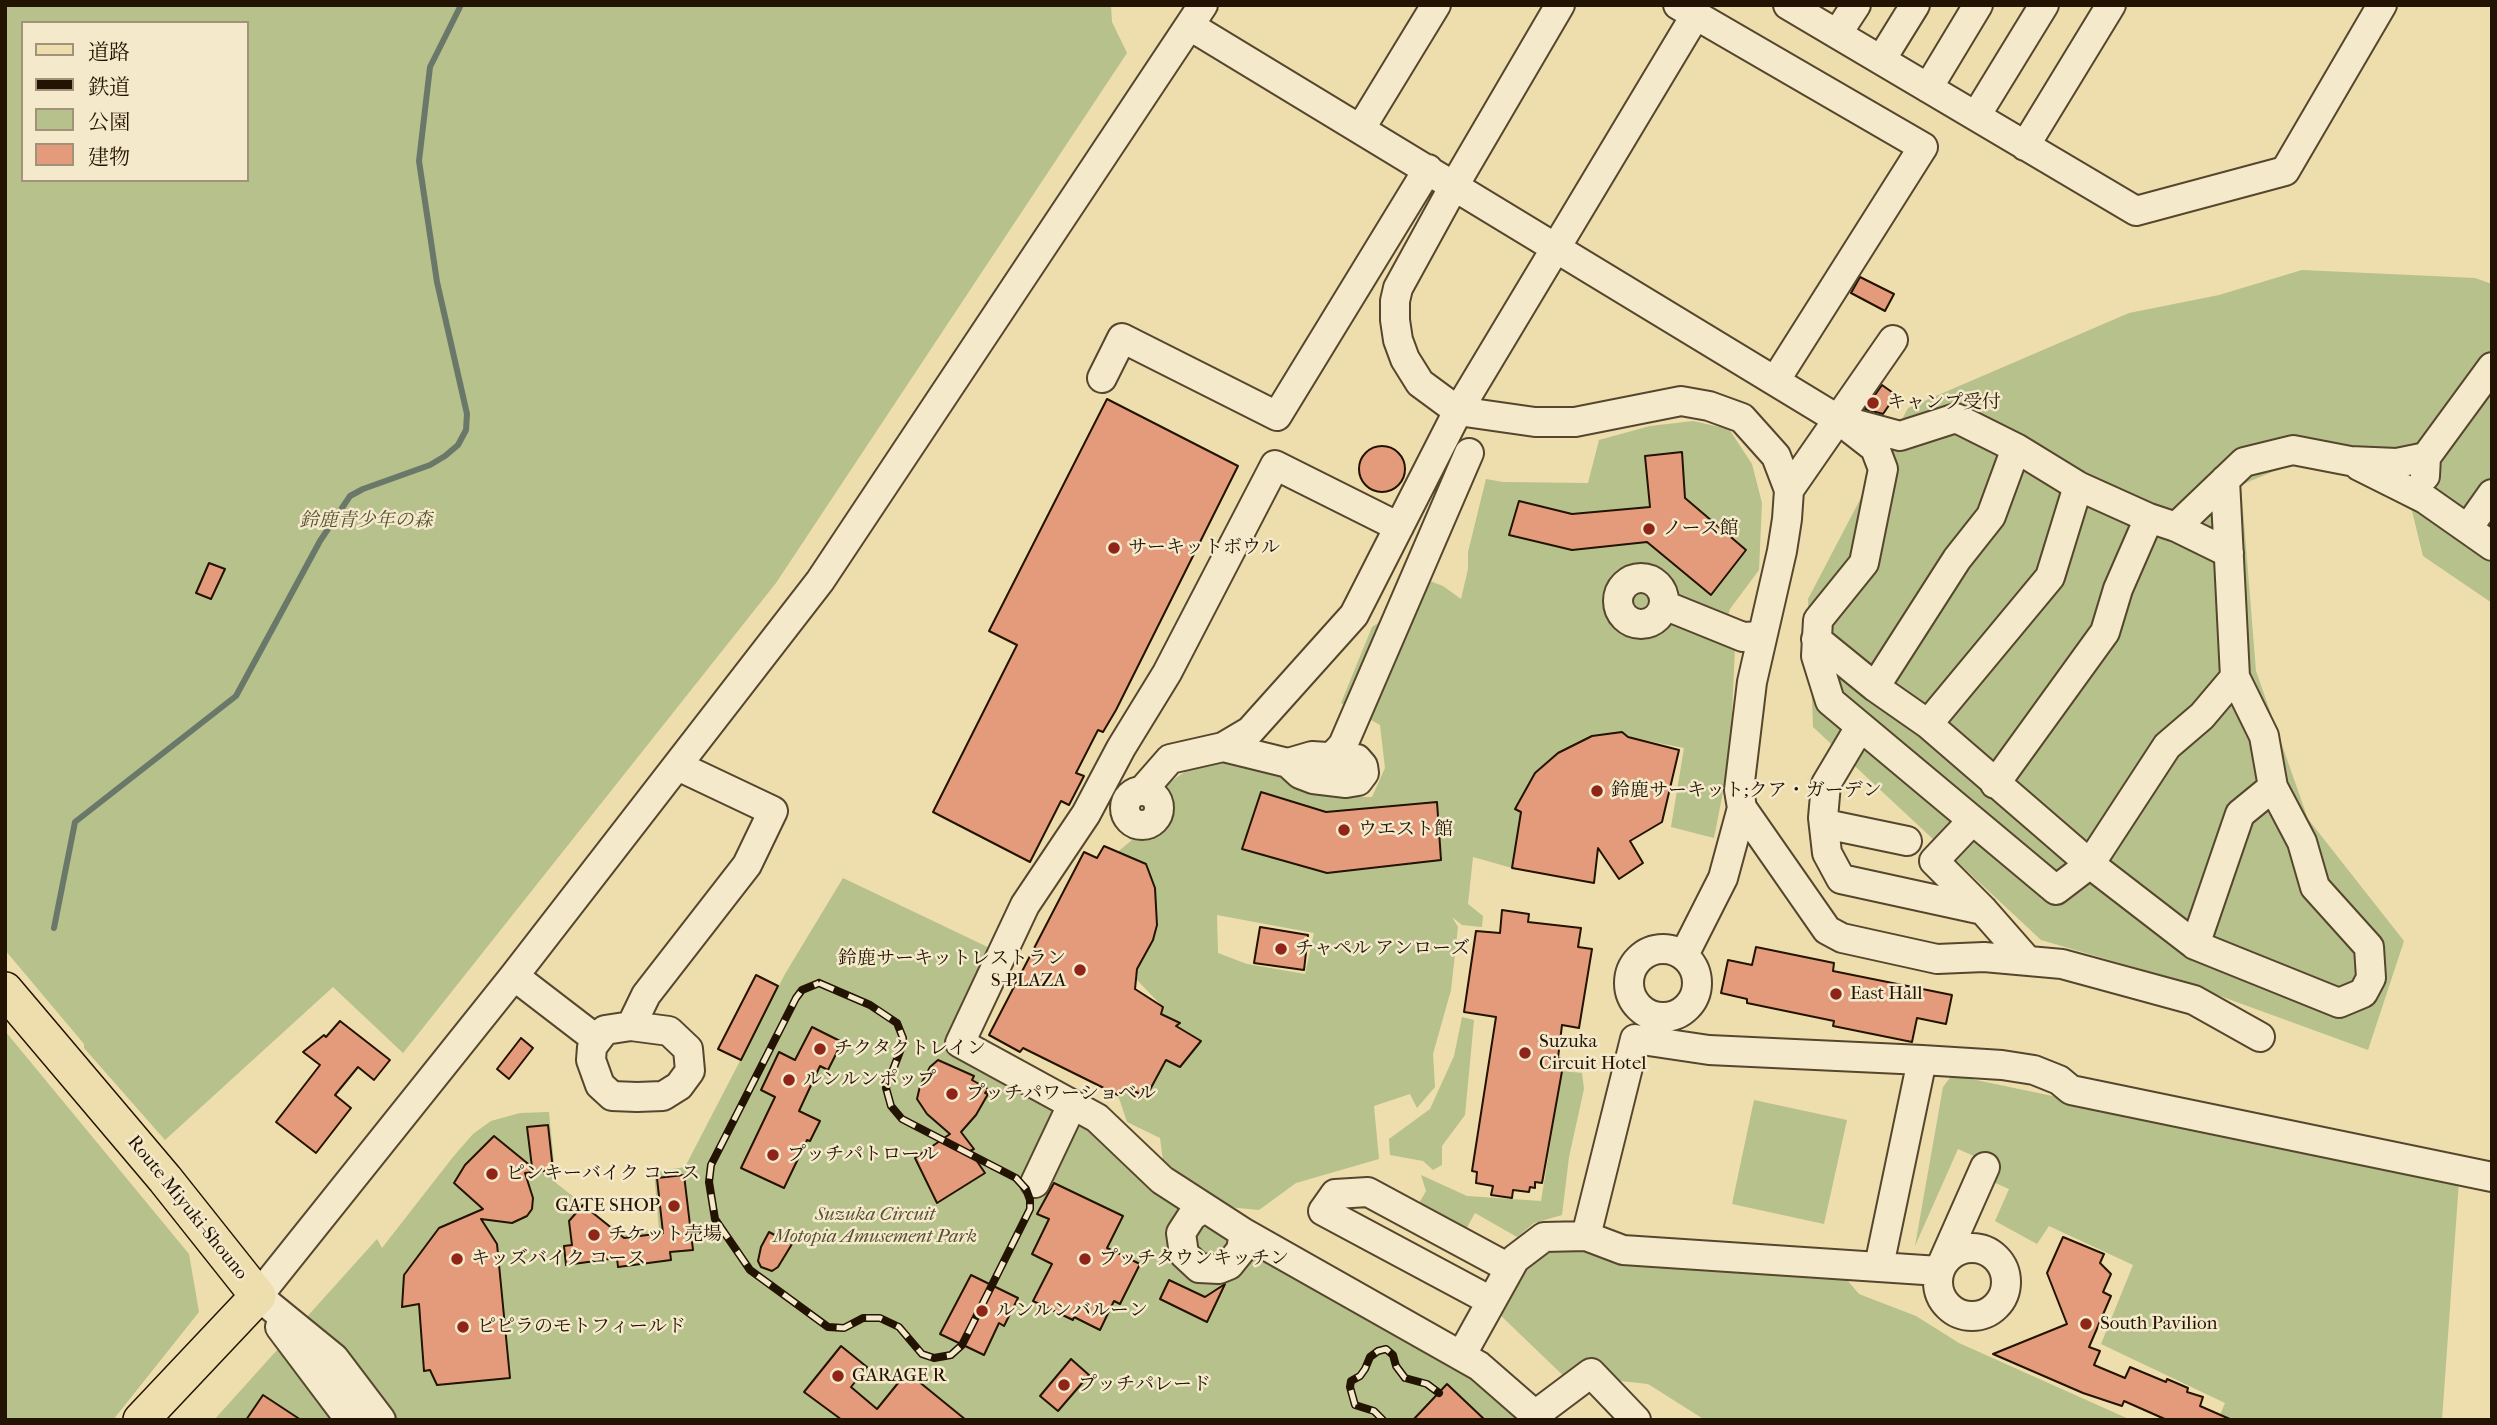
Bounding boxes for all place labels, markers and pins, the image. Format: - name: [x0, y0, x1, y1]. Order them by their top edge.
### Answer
- place label: キャンプ受付: [1887, 392, 2001, 414]
- marker: キャンプ受付: [1865, 395, 1881, 411]
- place label: ノース館: [1663, 518, 1738, 540]
- marker: ノース館: [1641, 521, 1657, 537]
- place label: サーキットボウル: [1128, 537, 1280, 559]
- marker: サーキットボウル: [1106, 540, 1122, 556]
- place label: 鈴鹿サーキット;クア・ガーデン: [1611, 780, 1882, 802]
- marker: 鈴鹿サーキット;クア・ガーデン: [1589, 783, 1605, 799]
- place label: ウエスト館: [1358, 819, 1453, 841]
- marker: ウエスト館: [1336, 822, 1352, 838]
- place label: チャペル アンローズ: [1295, 938, 1470, 960]
- marker: チャペル アンローズ: [1273, 941, 1289, 957]
- place label: 鈴鹿サーキットレストラン S-PLAZA: [838, 948, 1066, 992]
- marker: 鈴鹿サーキットレストラン S-PLAZA: [1072, 962, 1088, 978]
- place label: East Hall: [1850, 983, 1923, 1005]
- marker: East Hall: [1828, 986, 1844, 1002]
- place label: Suzuka Circuit Hotel: [1539, 1031, 1646, 1075]
- place label: チクタクトレイン: [834, 1038, 986, 1060]
- marker: チクタクトレイン: [812, 1041, 828, 1057]
- marker: Suzuka Circuit Hotel: [1517, 1045, 1533, 1061]
- place label: ルンルンポップ: [803, 1069, 936, 1091]
- marker: ルンルンポップ: [781, 1072, 797, 1088]
- place label: プッチパワーショベル: [966, 1083, 1156, 1105]
- marker: プッチパワーショベル: [944, 1086, 960, 1102]
- place label: プッチパトロール: [787, 1144, 939, 1166]
- marker: プッチパトロール: [765, 1147, 781, 1163]
- place label: ピンキーバイク コース: [506, 1163, 700, 1185]
- marker: ピンキーバイク コース: [484, 1166, 500, 1182]
- place label: GATE SHOP: [555, 1195, 660, 1217]
- marker: GATE SHOP: [666, 1198, 682, 1214]
- place label: チケット売場: [608, 1224, 722, 1246]
- marker: チケット売場: [586, 1227, 602, 1243]
- place label: キッズバイク コース: [471, 1248, 646, 1270]
- place label: プッチタウンキッチン: [1099, 1248, 1289, 1270]
- marker: キッズバイク コース: [449, 1251, 465, 1267]
- marker: プッチタウンキッチン: [1077, 1251, 1093, 1267]
- place label: ルンルンバルーン: [996, 1300, 1148, 1322]
- marker: ルンルンバルーン: [974, 1303, 990, 1319]
- place label: South Pavilion: [2100, 1313, 2218, 1335]
- place label: ピピラのモトフィールド: [477, 1316, 686, 1338]
- marker: South Pavilion: [2078, 1316, 2094, 1332]
- marker: ピピラのモトフィールド: [455, 1319, 471, 1335]
- place label: GARAGE R: [852, 1365, 946, 1387]
- marker: GARAGE R: [830, 1368, 846, 1384]
- place label: プッチパレード: [1078, 1374, 1211, 1396]
- marker: プッチパレード: [1056, 1377, 1072, 1393]

